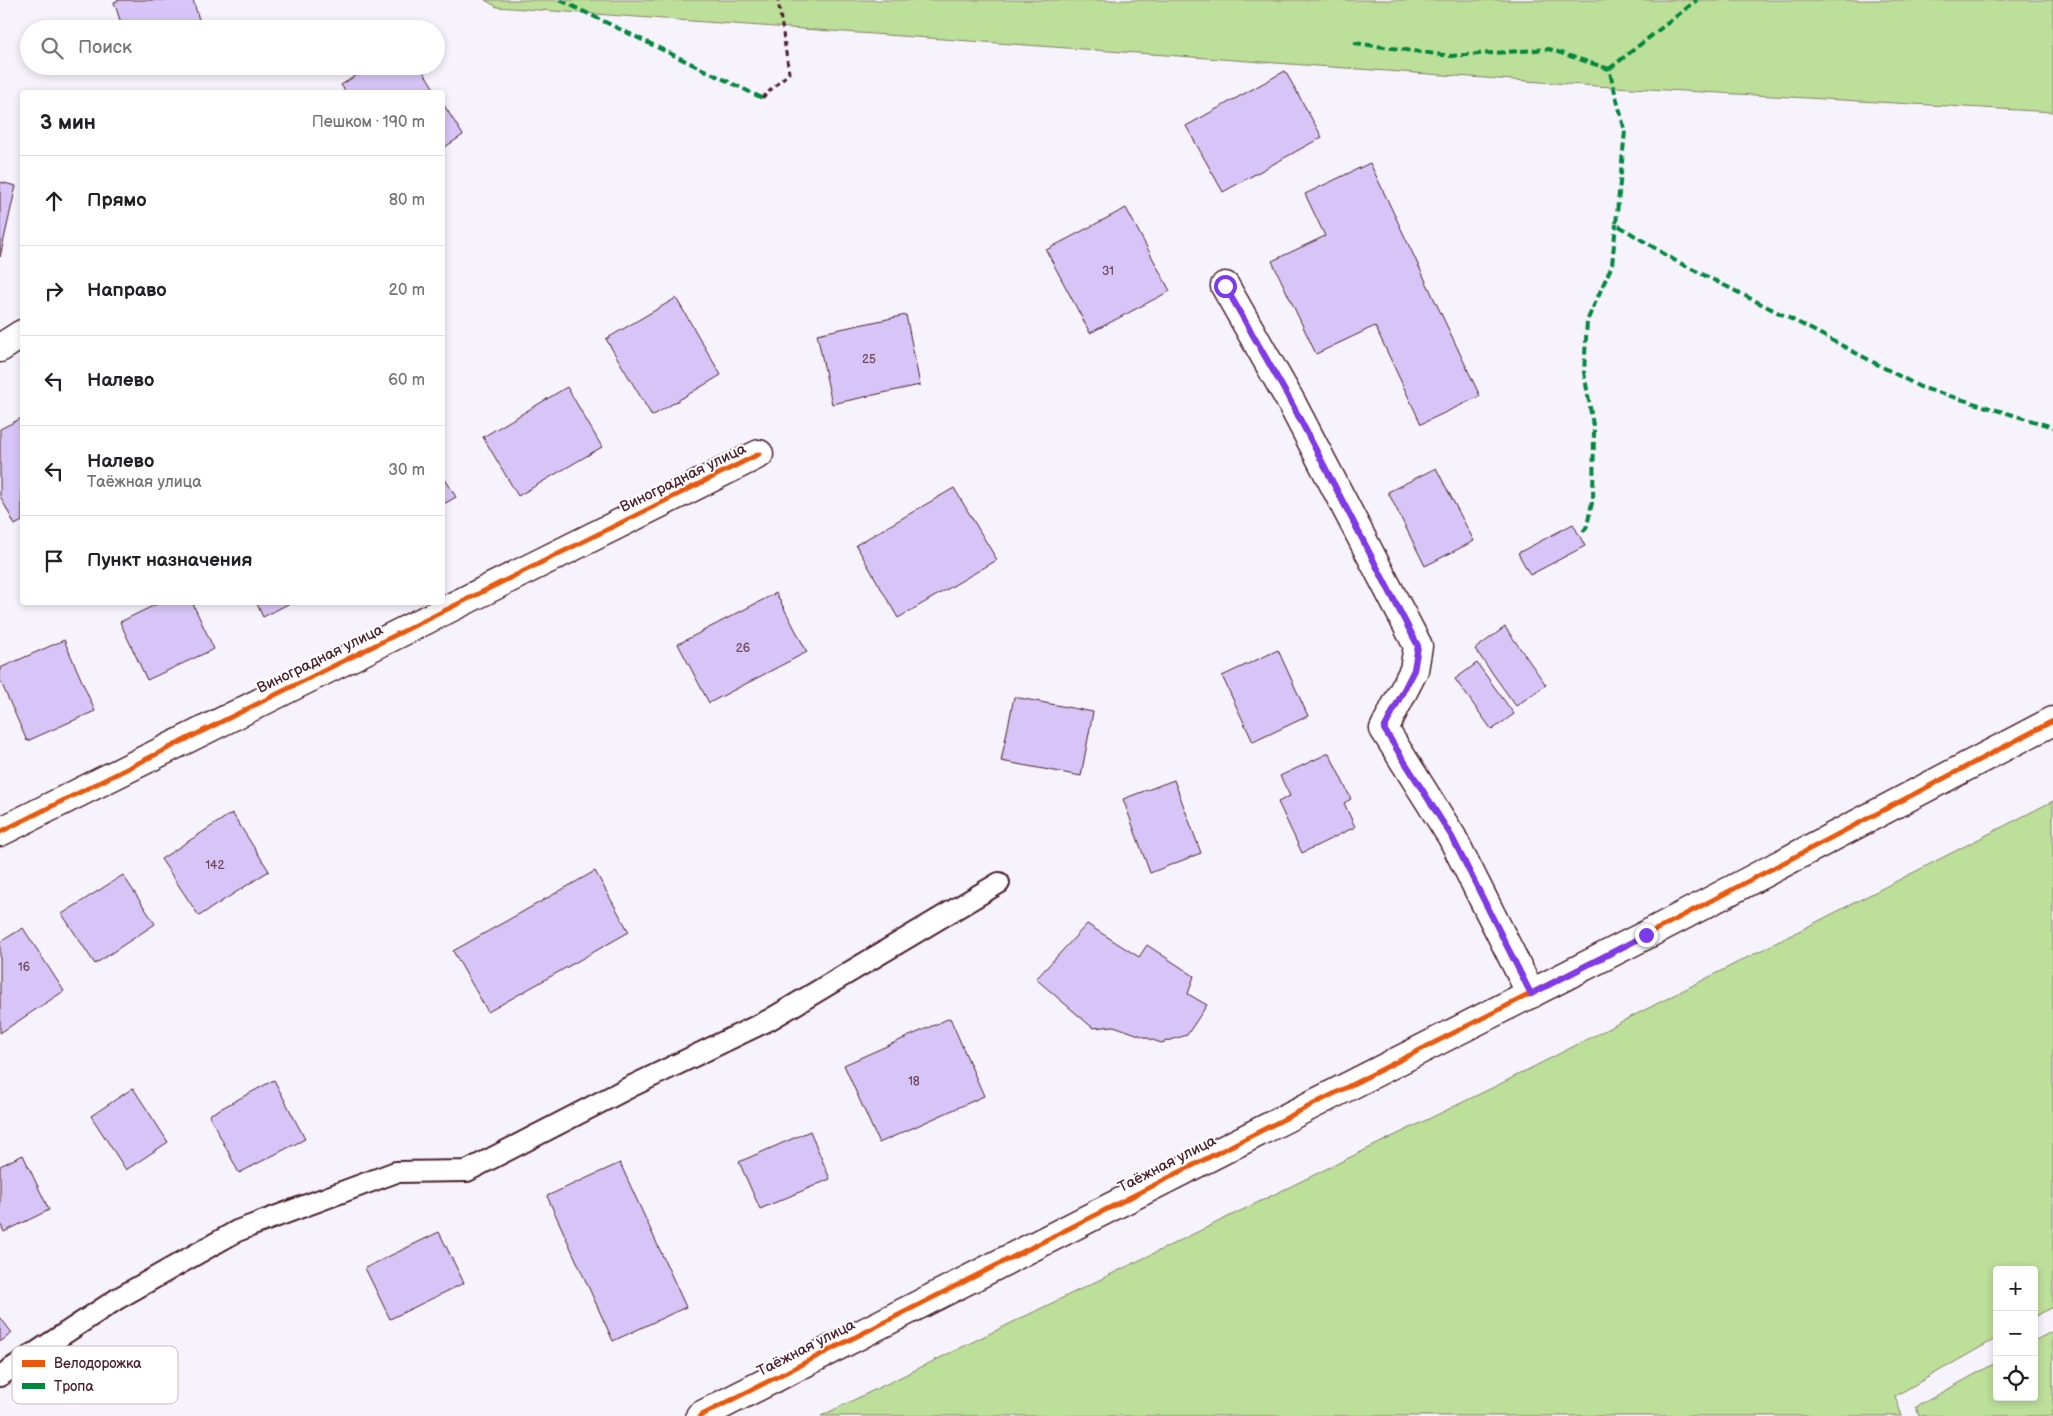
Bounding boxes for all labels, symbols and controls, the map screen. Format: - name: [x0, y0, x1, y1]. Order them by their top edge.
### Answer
- search box: [20, 20, 445, 75]
- icon: search: [38, 34, 66, 62]
- text: Поиск: [78, 36, 132, 59]
- text: 3 мин: [40, 110, 96, 135]
- text: Пешком · 190 m: [312, 113, 425, 132]
- icon: ahead: [40, 187, 68, 215]
- text: Прямо: [87, 189, 147, 212]
- text: 80 m: [389, 191, 425, 210]
- house number: 31: [1102, 264, 1114, 279]
- route start: [1214, 275, 1237, 298]
- icon: right: [40, 277, 68, 305]
- text: Направо: [87, 279, 167, 302]
- text: 20 m: [389, 281, 425, 300]
- house number: 25: [862, 352, 876, 367]
- icon: left: [40, 367, 68, 395]
- text: Налево: [87, 369, 154, 392]
- text: 60 m: [388, 371, 425, 390]
- street label: Виноградная улица: [617, 439, 749, 517]
- text: Налево: [87, 450, 154, 473]
- icon: left: [40, 457, 68, 485]
- text: 30 m: [388, 461, 425, 480]
- text: Таёжная улица: [87, 473, 202, 492]
- icon: arrive: [40, 547, 68, 575]
- text: Пункт назначения: [87, 549, 252, 572]
- street label: Виноградная улица: [254, 620, 386, 698]
- house number: 26: [736, 641, 750, 656]
- house number: 142: [205, 858, 225, 873]
- route end: [1635, 924, 1658, 947]
- house number: 16: [18, 960, 30, 975]
- house number: 18: [908, 1074, 920, 1089]
- street label: Таёжная улица: [1115, 1131, 1219, 1197]
- map controls: [1993, 1266, 2038, 1401]
- button: +: [1993, 1266, 2038, 1311]
- button: −: [1993, 1311, 2038, 1356]
- street label: Таёжная улица: [754, 1315, 858, 1381]
- legend: [12, 1346, 178, 1404]
- text: Велодорожка: [54, 1355, 142, 1372]
- button: locate: [1993, 1356, 2038, 1401]
- text: Тропа: [54, 1378, 94, 1395]

